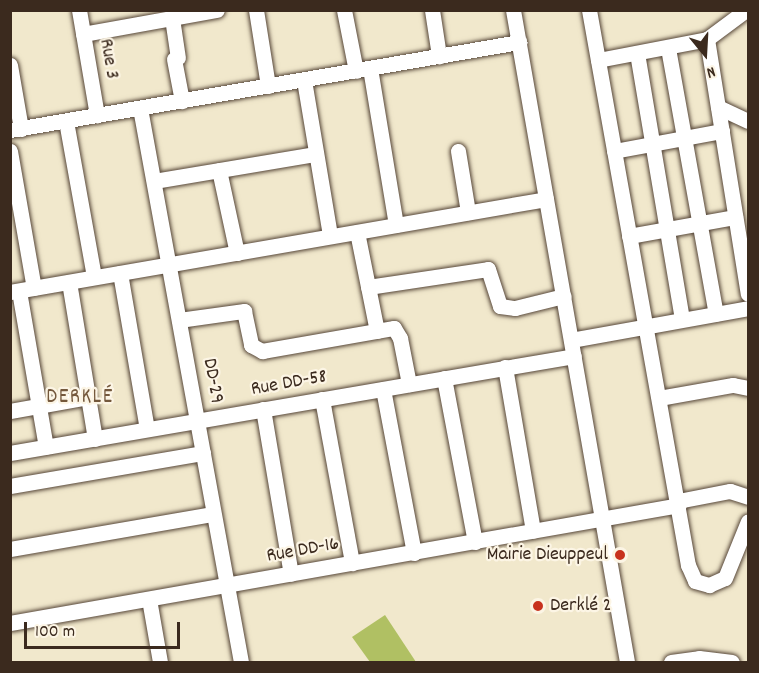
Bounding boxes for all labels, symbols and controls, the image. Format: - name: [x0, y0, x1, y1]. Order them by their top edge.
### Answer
- north arrow: [675, 24, 735, 84]
- street label: Rue 3: [93, 37, 123, 81]
- text: N: [703, 59, 718, 84]
- street label: DD-29: [196, 357, 228, 405]
- street label: Rue DD-58: [249, 366, 329, 402]
- district label: DERKLÉ: [46, 385, 114, 411]
- street label: Rue DD-16: [265, 533, 341, 569]
- place label: Mairie Dieuppeul: [487, 543, 608, 567]
- marker: Mairie Dieuppeul: [613, 548, 627, 562]
- place label: Derklé 2: [550, 594, 611, 618]
- marker: Derklé 2: [531, 599, 545, 613]
- scale bar: [27, 610, 183, 648]
- text: 100 m: [35, 620, 75, 645]

